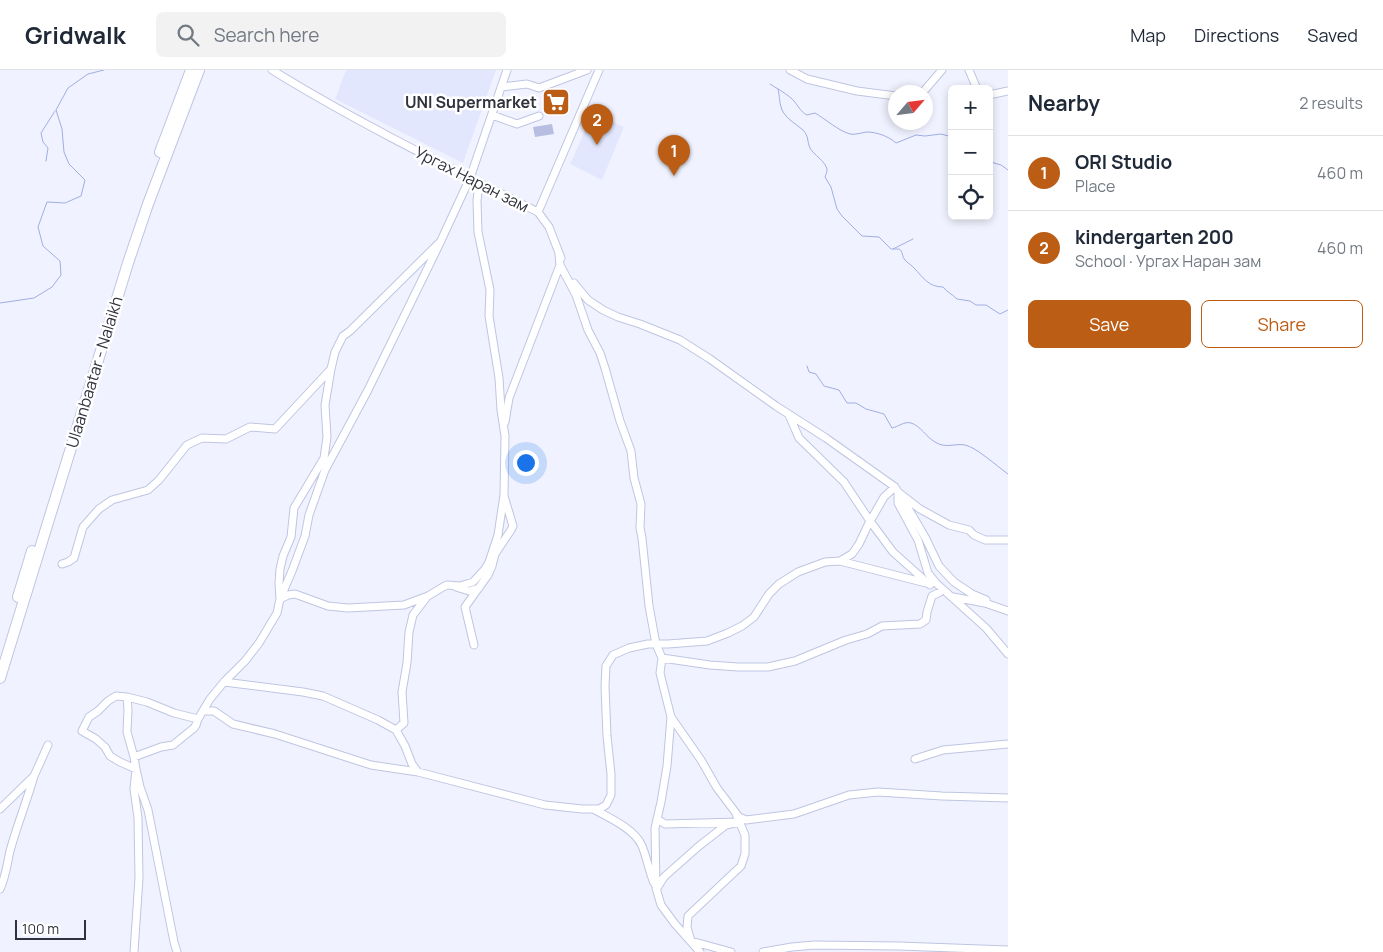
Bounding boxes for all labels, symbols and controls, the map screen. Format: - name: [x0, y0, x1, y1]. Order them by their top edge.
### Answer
- search box: [156, 12, 506, 57]
- text: Gridwalk: [25, 18, 126, 51]
- icon: search: [174, 21, 202, 49]
- text: Search here: [214, 22, 319, 48]
- text: Map: [1130, 23, 1166, 47]
- text: Directions: [1194, 23, 1279, 47]
- text: Saved: [1307, 23, 1358, 47]
- north arrow: [888, 85, 933, 130]
- map controls: [948, 85, 993, 220]
- button: +: [948, 85, 993, 130]
- supermarket icon: UNI Supermarket: [541, 87, 571, 117]
- text: Nearby: [1028, 89, 1100, 117]
- place label: UNI Supermarket: [405, 91, 537, 113]
- text: 2 results: [1299, 92, 1363, 114]
- pin: 2: [581, 104, 613, 145]
- button: −: [948, 130, 993, 175]
- pin: 1: [658, 135, 690, 176]
- street label: Ургах Наран зам: [411, 141, 533, 217]
- text: ORI Studio: [1075, 149, 1172, 175]
- text: 1: [1040, 162, 1048, 184]
- text: 460 m: [1317, 162, 1363, 184]
- button: locate: [948, 175, 993, 220]
- text: Place: [1075, 175, 1115, 197]
- text: kindergarten 200: [1075, 224, 1234, 250]
- text: 2: [1039, 237, 1049, 259]
- text: 460 m: [1317, 237, 1363, 259]
- text: School · Ургах Наран зам: [1075, 250, 1261, 272]
- street label: Ulaanbaatar - Nalaikh: [60, 294, 128, 450]
- button: Save: [1028, 300, 1191, 348]
- button: Share: [1201, 300, 1363, 348]
- your location: [513, 450, 539, 476]
- scale bar: [15, 917, 86, 940]
- text: 100 m: [22, 919, 59, 938]

